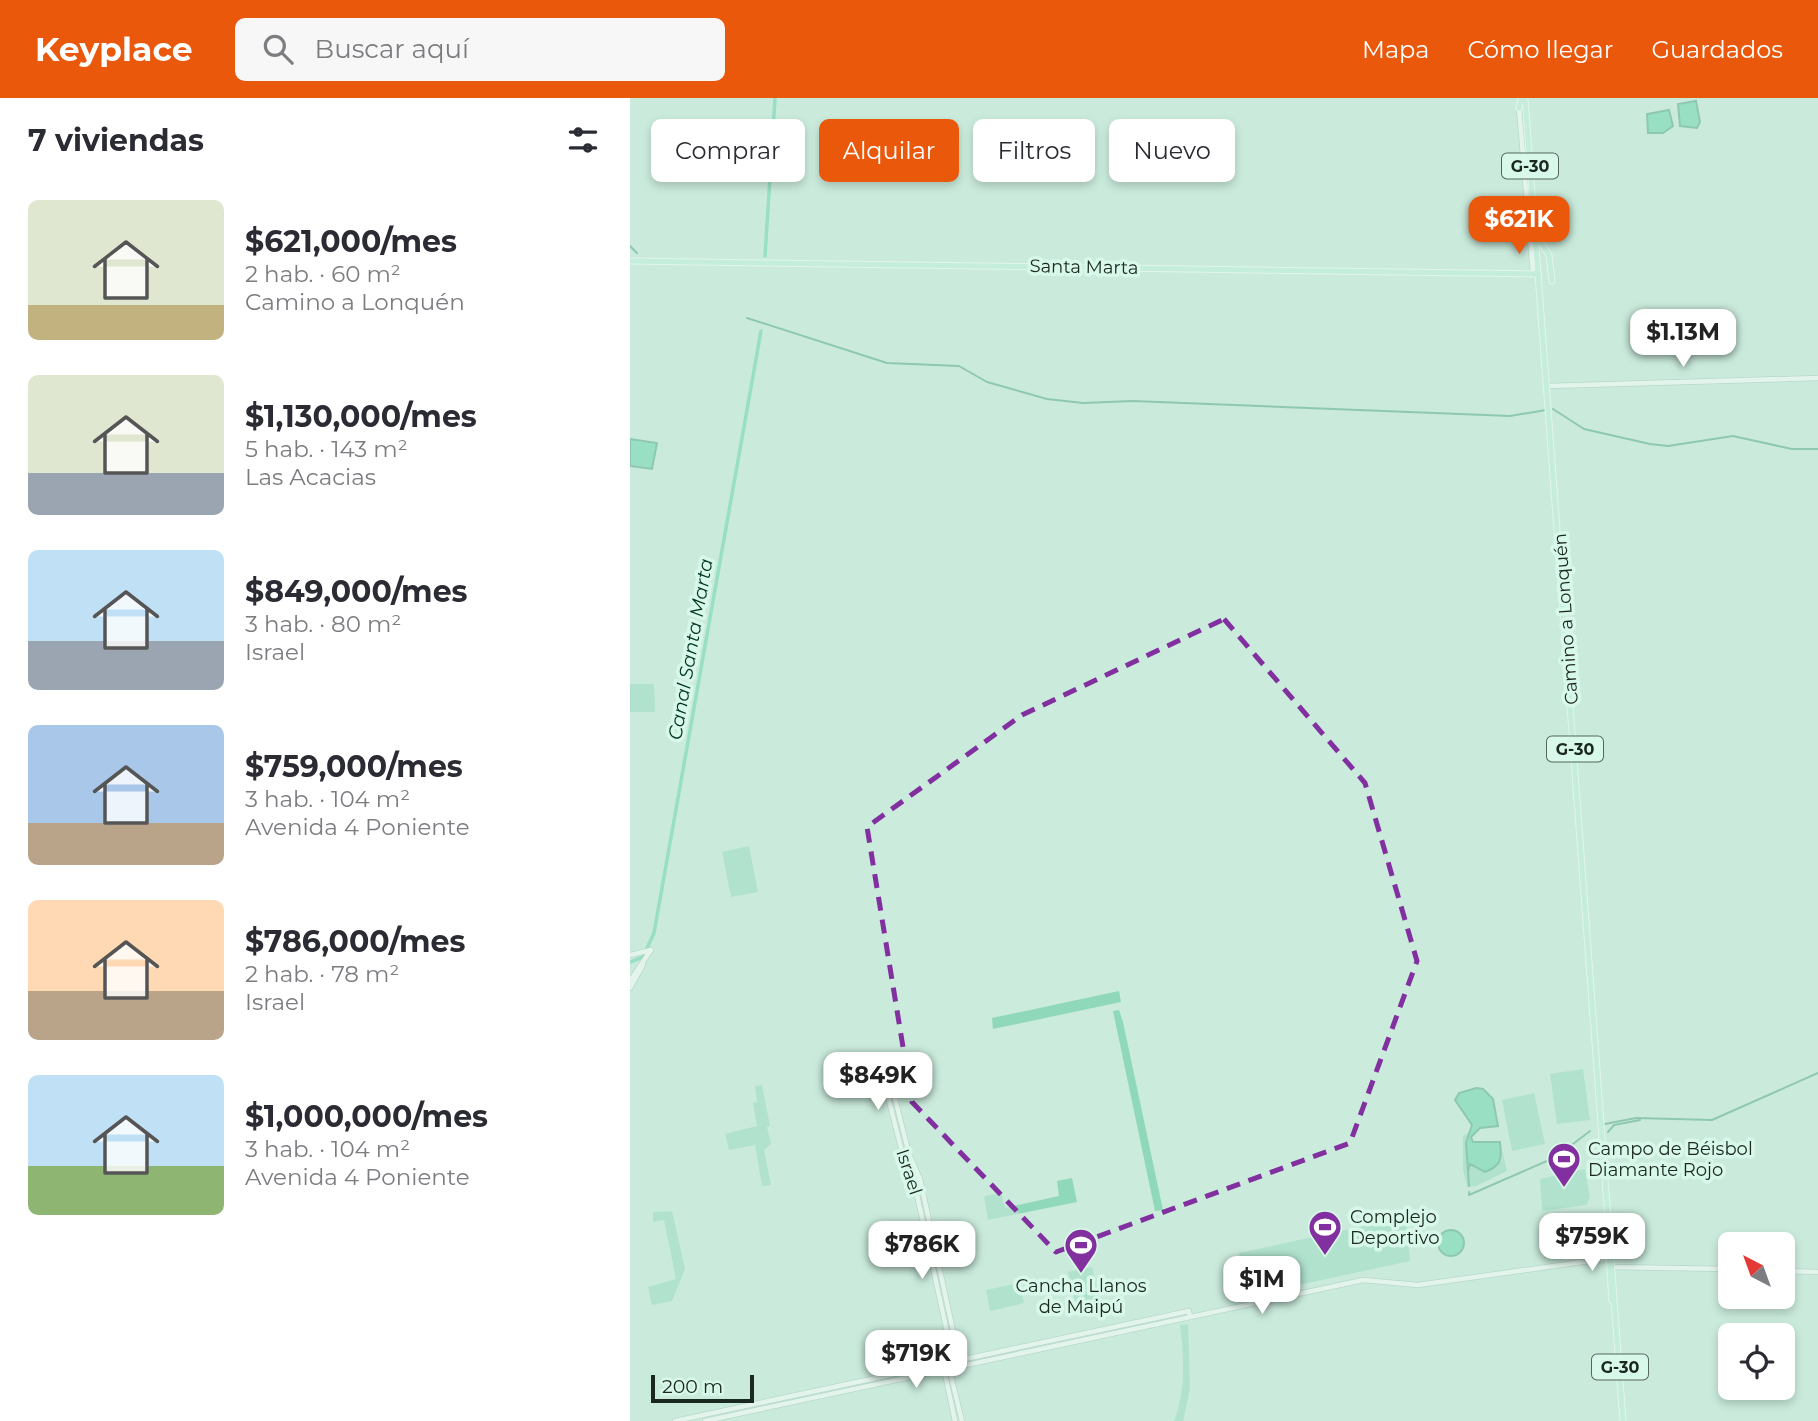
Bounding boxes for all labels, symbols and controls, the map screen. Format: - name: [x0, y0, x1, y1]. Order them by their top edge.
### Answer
- search box: [235, 18, 725, 81]
- text: Keyplace: [35, 29, 193, 69]
- icon: search: [259, 30, 297, 68]
- text: Buscar aquí: [315, 33, 469, 65]
- text: Mapa: [1362, 35, 1429, 64]
- text: Cómo llegar: [1467, 35, 1613, 64]
- text: Guardados: [1651, 35, 1783, 64]
- chip: Comprar: [651, 119, 805, 182]
- chip: Alquilar: [819, 119, 959, 182]
- chip: Filtros: [973, 119, 1095, 182]
- chip: Nuevo: [1109, 119, 1235, 182]
- icon: filters: [564, 121, 602, 159]
- text: 7 viviendas: [28, 122, 204, 159]
- road number: G-30: [1502, 153, 1558, 178]
- pin: $621K: [1470, 197, 1568, 256]
- text: $621K: [1485, 205, 1553, 233]
- text: $621,000/mes: [245, 223, 457, 260]
- icon: home: [84, 228, 168, 312]
- street label: Santa Marta: [1029, 255, 1139, 279]
- text: 2 hab. · 60 m²: [245, 260, 401, 288]
- text: Camino a Lonquén: [245, 288, 465, 316]
- pin: $1.13M: [1626, 310, 1740, 369]
- text: $1.13M: [1646, 318, 1720, 346]
- text: $1,130,000/mes: [245, 398, 477, 435]
- icon: home: [84, 403, 168, 487]
- text: 5 hab. · 143 m²: [245, 435, 408, 463]
- text: Las Acacias: [245, 463, 376, 491]
- street label: Camino a Lonquén: [1549, 532, 1583, 706]
- water label: Canal Santa Marta: [663, 556, 718, 742]
- text: $849,000/mes: [245, 573, 468, 610]
- icon: home: [84, 578, 168, 662]
- text: 3 hab. · 80 m²: [245, 610, 401, 638]
- text: Israel: [245, 638, 305, 666]
- road number: G-30: [1547, 736, 1603, 762]
- text: $759,000/mes: [245, 748, 463, 785]
- icon: home: [84, 753, 168, 837]
- text: 3 hab. · 104 m²: [245, 785, 410, 813]
- text: Avenida 4 Poniente: [245, 813, 470, 841]
- text: $786,000/mes: [245, 923, 465, 960]
- icon: home: [84, 928, 168, 1012]
- text: 2 hab. · 78 m²: [245, 960, 399, 988]
- text: Israel: [245, 988, 305, 1016]
- pin: $849K: [829, 1052, 927, 1112]
- text: $849K: [839, 1061, 917, 1089]
- text: $1,000,000/mes: [245, 1098, 488, 1135]
- icon: home: [84, 1103, 168, 1187]
- text: 3 hab. · 104 m²: [245, 1135, 410, 1163]
- place label: Campo de Béisbol Diamante Rojo: [1588, 1138, 1753, 1181]
- sports icon: Campo de Béisbol Diamante Rojo: [1545, 1140, 1583, 1189]
- street label: Israel: [891, 1146, 927, 1198]
- text: Avenida 4 Poniente: [245, 1163, 470, 1191]
- place label: Complejo Deportivo: [1350, 1206, 1440, 1249]
- sports icon: Complejo Deportivo: [1306, 1208, 1344, 1257]
- pin: $759K: [1543, 1214, 1641, 1273]
- pin: $786K: [873, 1222, 971, 1281]
- text: $759K: [1555, 1222, 1629, 1250]
- sports icon: Cancha Llanos de Maipú: [1062, 1226, 1100, 1275]
- text: $786K: [884, 1230, 960, 1258]
- north arrow: [1718, 1232, 1796, 1309]
- map controls: [1718, 1232, 1795, 1400]
- pin: $1M: [1228, 1256, 1296, 1316]
- text: $1M: [1239, 1265, 1285, 1293]
- place label: Cancha Llanos de Maipú: [1015, 1275, 1147, 1318]
- button: locate: [1718, 1323, 1795, 1400]
- pin: $719K: [867, 1330, 965, 1390]
- text: $719K: [881, 1339, 951, 1367]
- road number: G-30: [1592, 1354, 1648, 1380]
- scale bar: [651, 1372, 754, 1404]
- text: 200 m: [662, 1375, 723, 1398]

